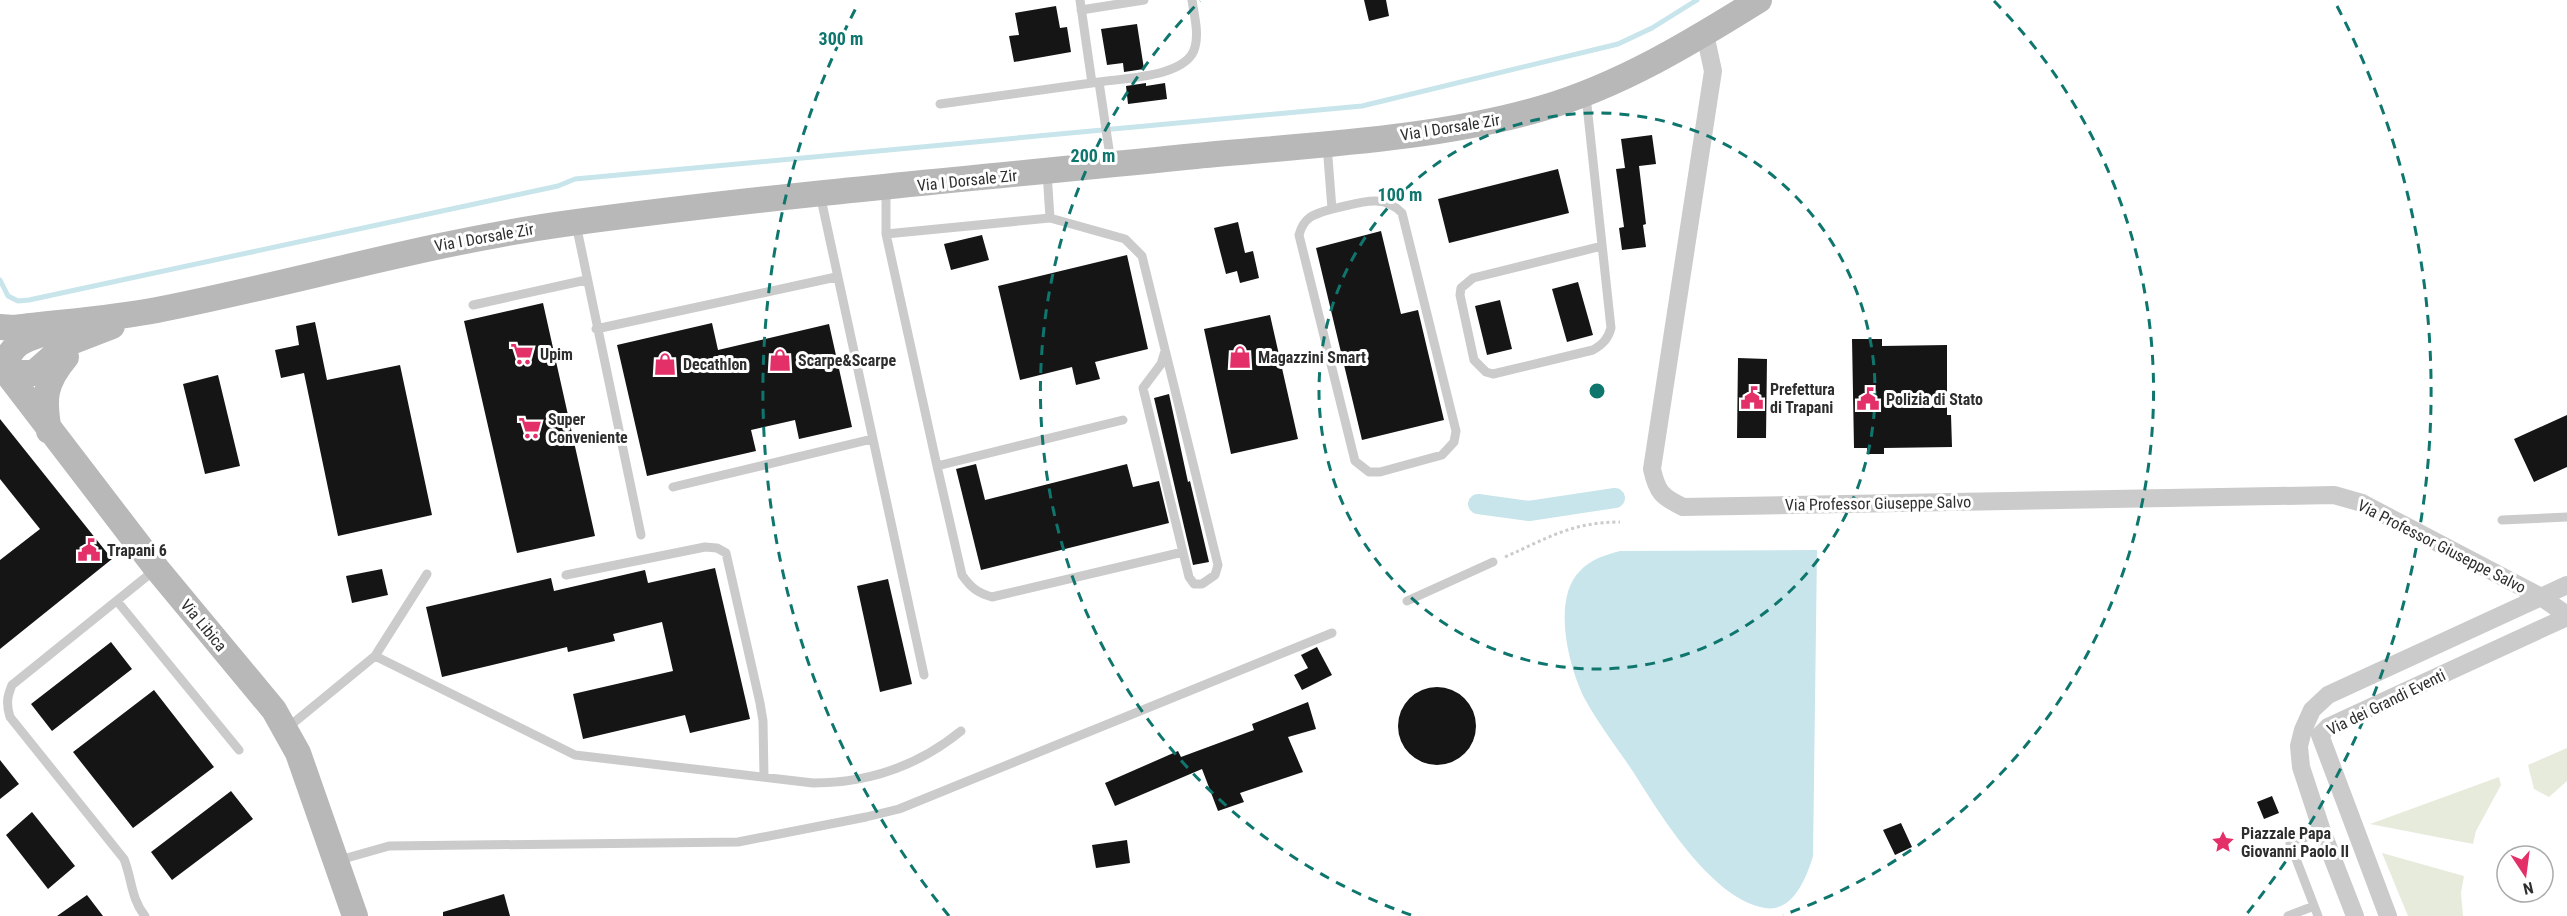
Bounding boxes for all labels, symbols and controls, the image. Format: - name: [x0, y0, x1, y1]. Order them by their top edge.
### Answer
- text: 300 m: [819, 28, 863, 49]
- street label: Via I Dorsale Zir: [1399, 110, 1501, 145]
- text: 200 m: [1071, 145, 1115, 166]
- street label: Via I Dorsale Zir: [916, 166, 1018, 195]
- text: 100 m: [1378, 184, 1422, 205]
- street label: Via I Dorsale Zir: [433, 219, 535, 256]
- supermarket icon: Upim: [509, 341, 535, 367]
- shop icon: Magazzini Smart: [1227, 344, 1253, 370]
- place label: Upim: [540, 345, 573, 364]
- shop icon: Scarpe&Scarpe: [767, 347, 793, 373]
- place label: Magazzini Smart: [1258, 348, 1366, 367]
- shop icon: Decathlon: [652, 351, 678, 377]
- place label: Scarpe&Scarpe: [798, 351, 896, 370]
- place label: Decathlon: [683, 355, 747, 374]
- place label: Prefettura di Trapani: [1770, 380, 1835, 417]
- centre of rings: [1587, 381, 1607, 401]
- public building icon: Prefettura di Trapani: [1739, 385, 1765, 411]
- public building icon: Polizia di Stato: [1855, 386, 1881, 412]
- place label: Polizia di Stato: [1886, 390, 1983, 409]
- place label: Super Conveniente: [548, 410, 628, 447]
- supermarket icon: Super Conveniente: [517, 415, 543, 441]
- street label: Via Professor Giuseppe Salvo: [1785, 492, 1971, 515]
- street label: Via Professor Giuseppe Salvo: [2355, 496, 2529, 597]
- public building icon: Trapani 6: [76, 537, 102, 563]
- place label: Trapani 6: [107, 541, 167, 560]
- street label: Via Libica: [176, 596, 231, 655]
- street label: Via dei Grandi Eventi: [2324, 665, 2449, 739]
- place label: Piazzale Papa Giovanni Paolo II: [2241, 824, 2349, 861]
- place icon: Piazzale Papa Giovanni Paolo II: [2210, 829, 2236, 855]
- north arrow: [2495, 844, 2555, 904]
- text: N: [2521, 878, 2535, 898]

